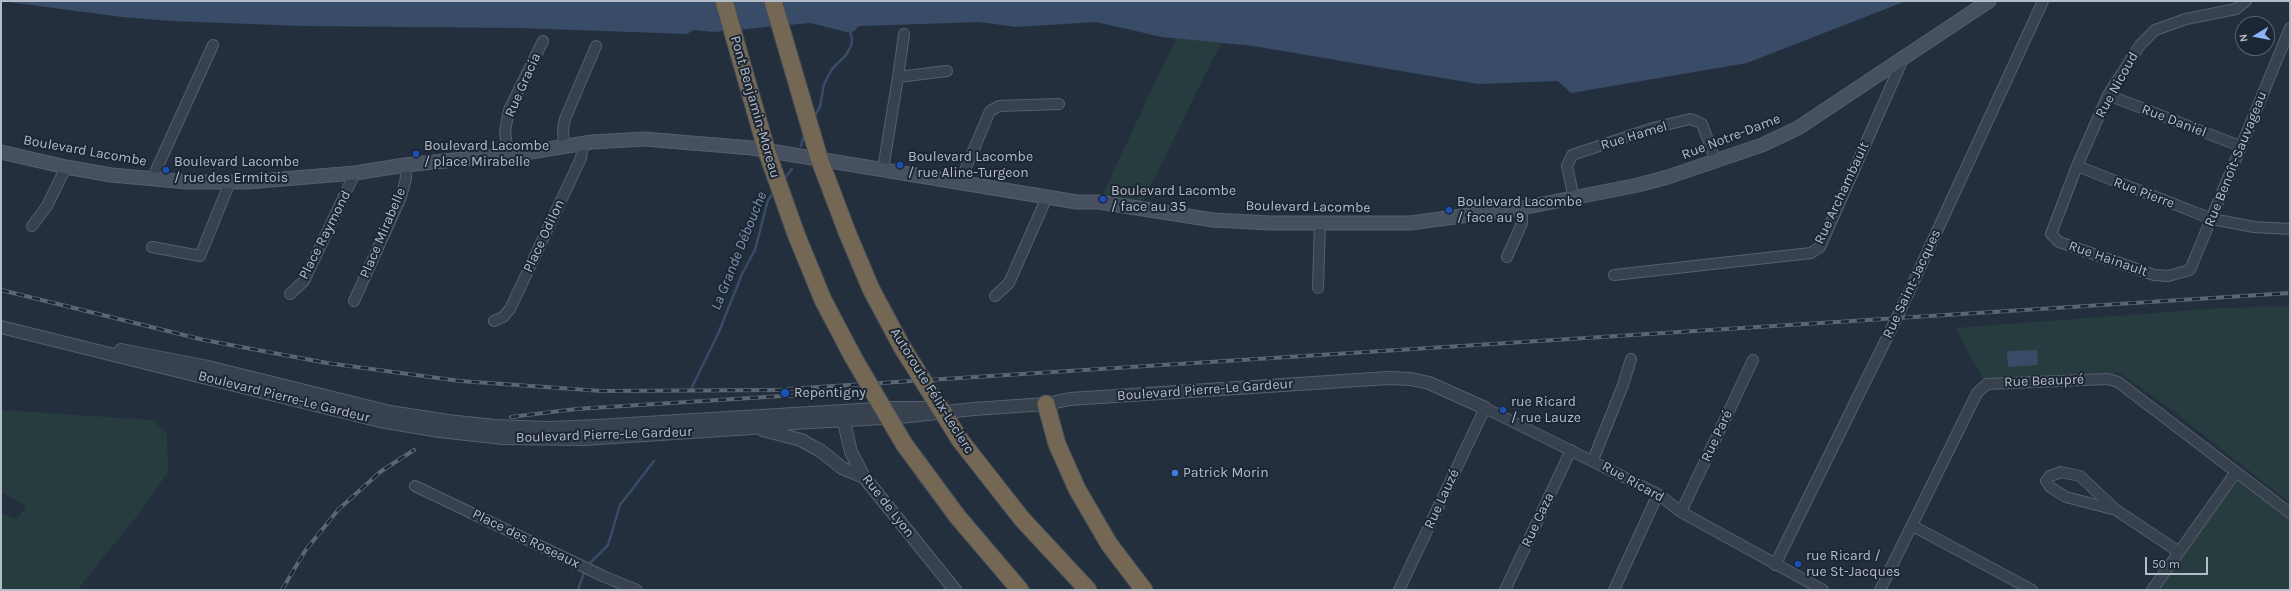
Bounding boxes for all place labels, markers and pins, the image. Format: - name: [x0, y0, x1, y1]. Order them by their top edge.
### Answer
- place label: Boulevard Lacombe / place Mirabelle: [424, 138, 549, 170]
- marker: Boulevard Lacombe / place Mirabelle: [411, 149, 421, 159]
- place label: Boulevard Lacombe / rue Aline-Turgeon: [908, 149, 1033, 182]
- place label: Boulevard Lacombe / rue des Ermitois: [174, 154, 299, 186]
- marker: Boulevard Lacombe / rue Aline-Turgeon: [895, 160, 905, 170]
- marker: Boulevard Lacombe / rue des Ermitois: [161, 165, 171, 175]
- place label: Boulevard Lacombe / face au 35: [1111, 183, 1236, 216]
- marker: Boulevard Lacombe / face au 35: [1098, 194, 1108, 204]
- place label: Boulevard Lacombe / face au 9: [1457, 194, 1582, 226]
- marker: Boulevard Lacombe / face au 9: [1444, 205, 1454, 215]
- place label: Repentigny: [794, 385, 866, 401]
- marker: Repentigny: [779, 387, 791, 399]
- place label: rue Ricard / rue Lauze: [1511, 394, 1581, 426]
- marker: rue Ricard / rue Lauze: [1498, 405, 1508, 415]
- place label: Patrick Morin: [1183, 465, 1269, 481]
- marker: Patrick Morin: [1170, 468, 1180, 478]
- place label: rue Ricard / rue St-Jacques: [1806, 548, 1900, 580]
- marker: rue Ricard / rue St-Jacques: [1793, 559, 1803, 569]

